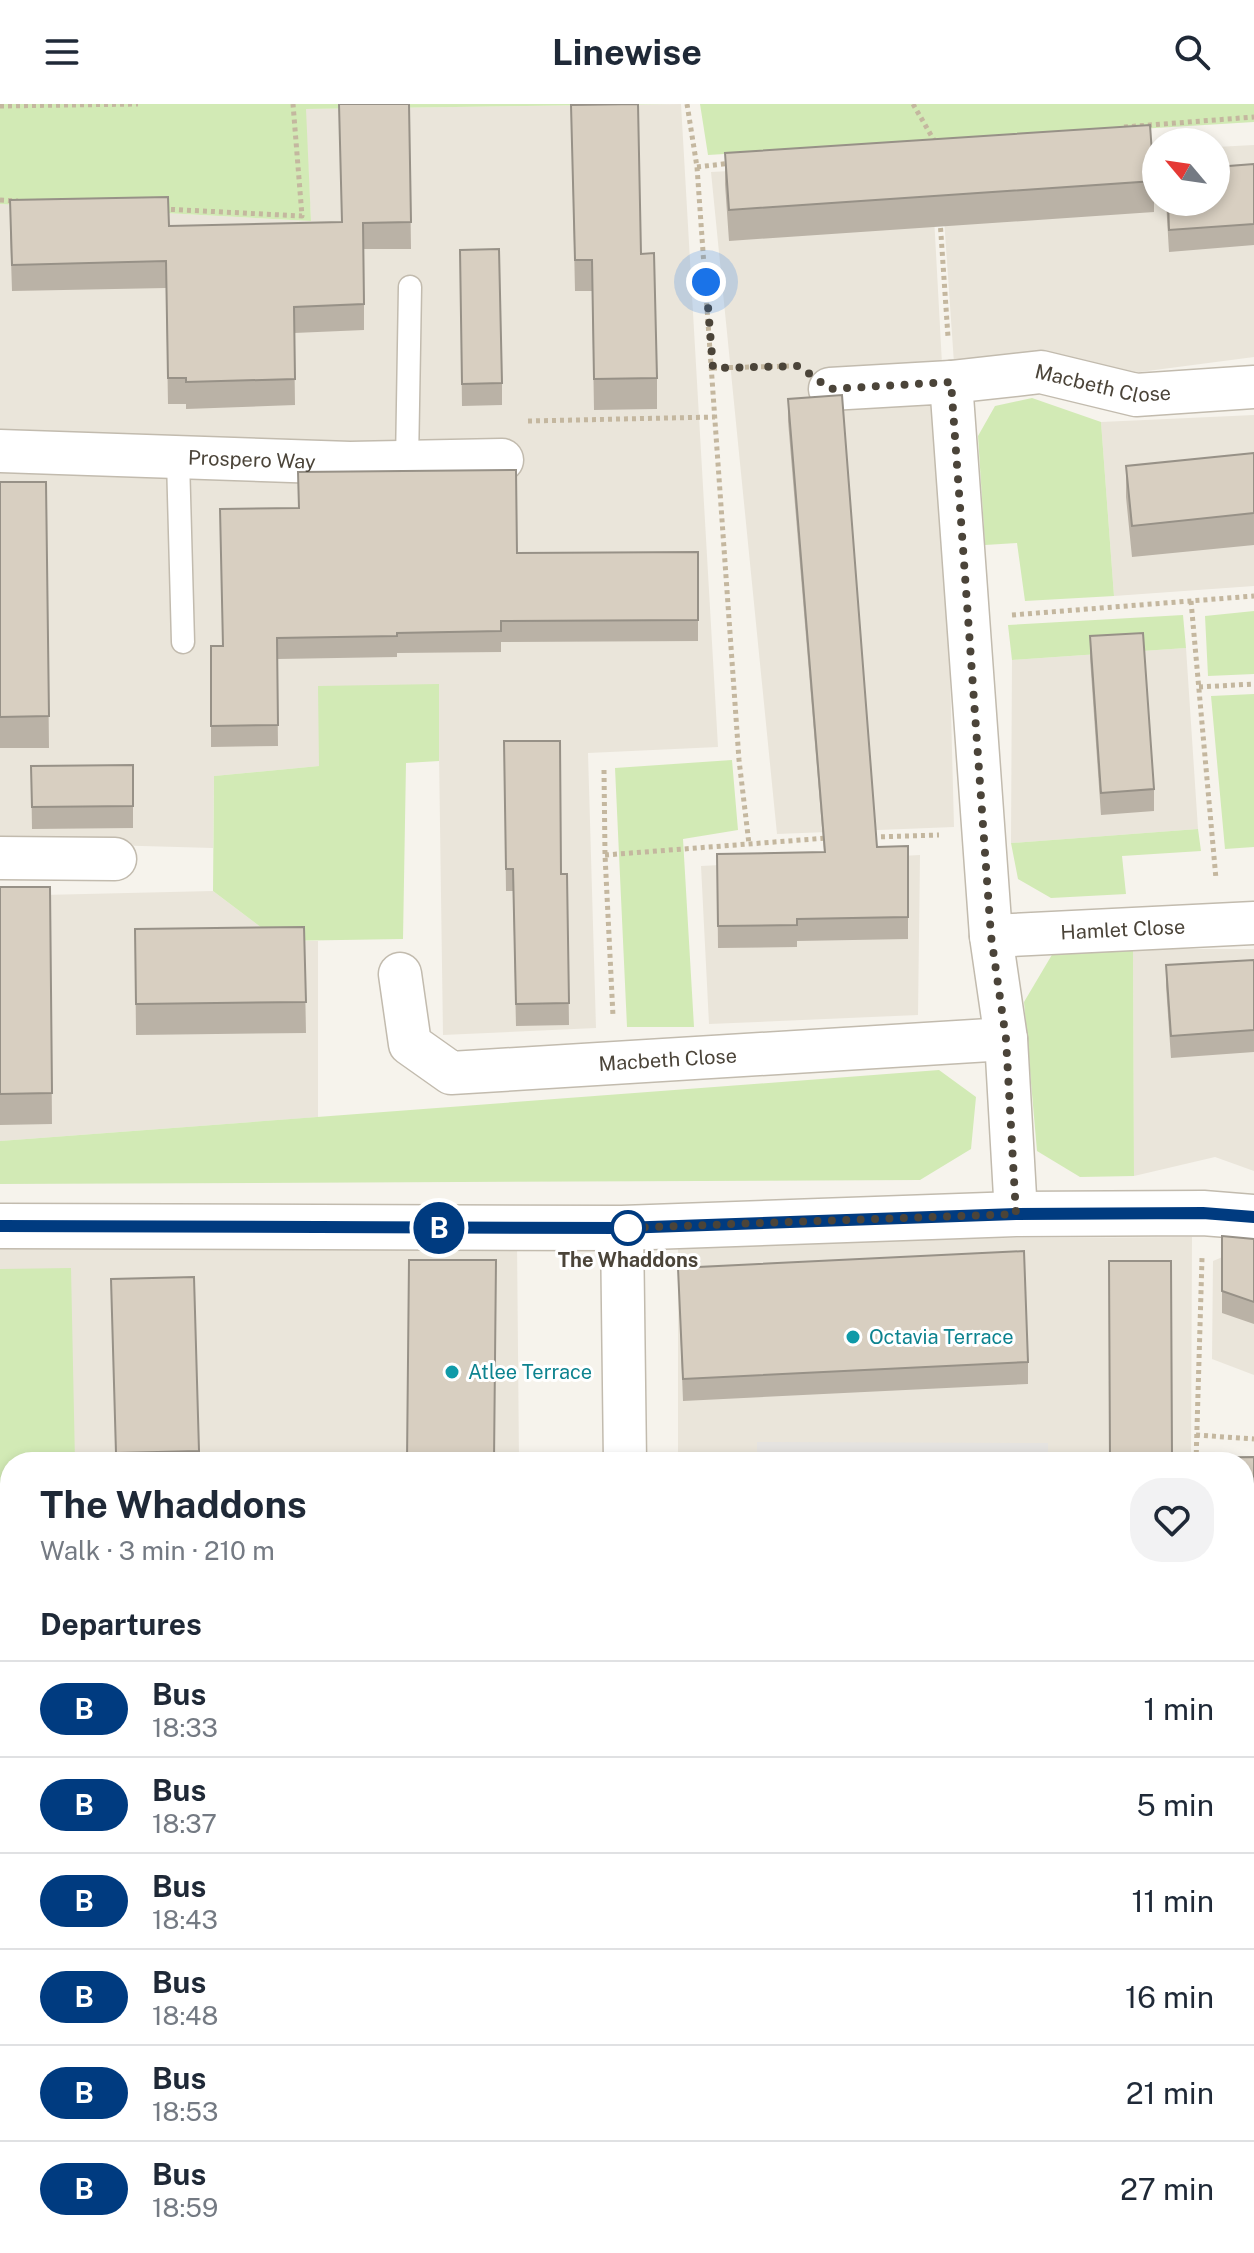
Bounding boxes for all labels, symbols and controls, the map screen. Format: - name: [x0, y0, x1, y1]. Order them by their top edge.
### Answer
- icon: menu: [40, 30, 84, 74]
- icon: search: [1170, 30, 1214, 74]
- text: Linewise: [552, 31, 702, 73]
- north arrow: [1142, 128, 1230, 216]
- map controls: [1142, 128, 1230, 216]
- your location: [686, 262, 726, 302]
- street label: Macbeth Close: [1033, 359, 1172, 407]
- street label: Prospero Way: [188, 445, 316, 474]
- street label: Hamlet Close: [1060, 914, 1186, 945]
- street label: Macbeth Close: [598, 1044, 738, 1076]
- line badge: B: [413, 1202, 465, 1254]
- text: B: [429, 1211, 449, 1244]
- marker: The Whaddons: [611, 1211, 645, 1245]
- place label: The Whaddons: [558, 1248, 698, 1272]
- place label: Octavia Terrace: [869, 1325, 1014, 1349]
- marker: Octavia Terrace: [844, 1328, 862, 1346]
- place label: Atlee Terrace: [468, 1360, 592, 1384]
- marker: Atlee Terrace: [443, 1363, 461, 1381]
- button: heart: [1130, 1478, 1214, 1562]
- text: The Whaddons: [40, 1482, 307, 1527]
- text: Walk · 3 min · 210 m: [40, 1535, 275, 1566]
- text: Departures: [40, 1606, 202, 1642]
- text: Bus: [152, 1676, 206, 1712]
- text: 1 min: [1144, 1691, 1214, 1727]
- text: B: [74, 1692, 94, 1725]
- text: 18:33: [152, 1712, 218, 1743]
- text: Bus: [152, 1772, 206, 1808]
- text: 5 min: [1137, 1787, 1214, 1823]
- text: B: [74, 1788, 94, 1821]
- text: 18:37: [152, 1808, 217, 1839]
- text: Bus: [152, 1868, 206, 1904]
- text: 11 min: [1131, 1883, 1214, 1919]
- text: B: [74, 1884, 94, 1917]
- text: 18:43: [152, 1904, 218, 1935]
- text: Bus: [152, 1964, 206, 2000]
- text: 16 min: [1125, 1979, 1214, 2015]
- text: B: [74, 1980, 94, 2013]
- text: 18:48: [152, 2000, 218, 2031]
- text: Bus: [152, 2060, 206, 2096]
- text: 21 min: [1126, 2075, 1214, 2111]
- text: B: [74, 2076, 94, 2109]
- text: 18:53: [152, 2096, 218, 2127]
- text: Bus: [152, 2156, 206, 2192]
- text: 27 min: [1120, 2171, 1214, 2207]
- text: B: [74, 2172, 94, 2205]
- text: 18:59: [152, 2192, 218, 2223]

